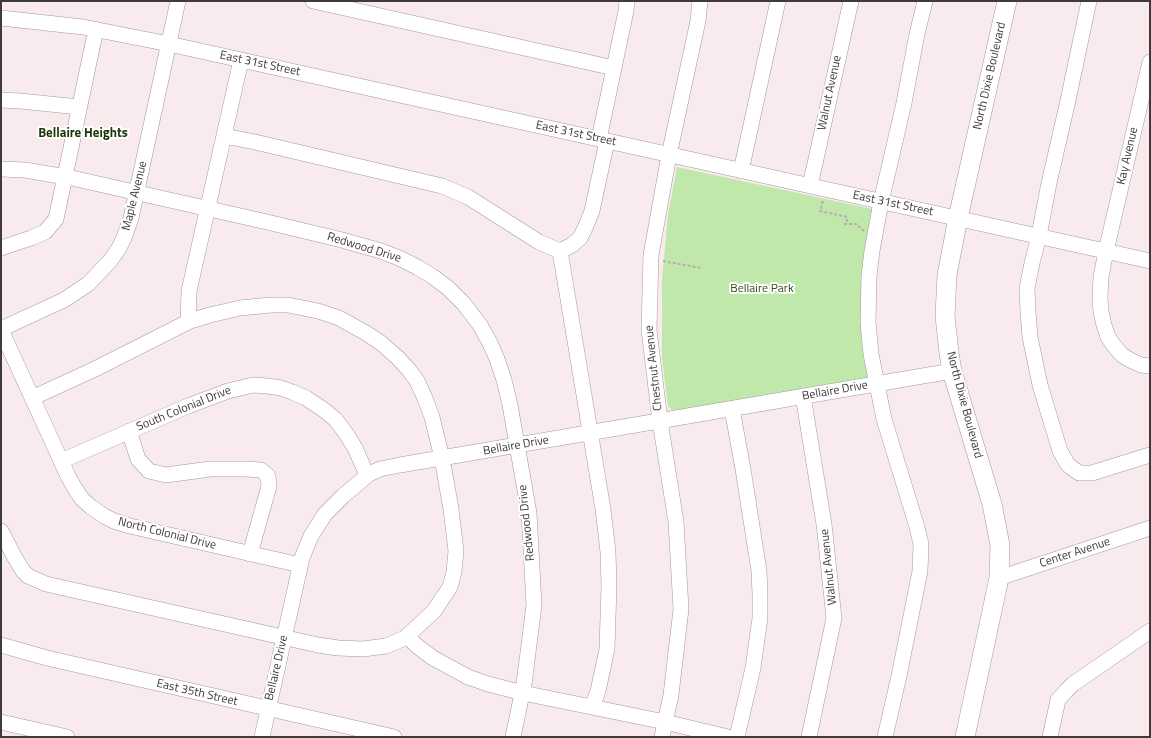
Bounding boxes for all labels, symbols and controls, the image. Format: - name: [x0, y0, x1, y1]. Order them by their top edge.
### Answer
- street label: North Dixie Boulevard: [971, 21, 1009, 131]
- street label: East 31st Street: [218, 48, 302, 80]
- street label: Walnut Avenue: [815, 54, 845, 132]
- street label: East 31st Street: [534, 118, 618, 150]
- district label: Bellaire Heights: [38, 126, 128, 142]
- street label: Kay Avenue: [1114, 126, 1142, 186]
- street label: Maple Avenue: [119, 160, 151, 232]
- street label: East 31st Street: [851, 188, 935, 220]
- street label: Redwood Drive: [325, 230, 403, 266]
- park label: Bellaire Park: [730, 282, 794, 296]
- street label: Chestnut Avenue: [642, 324, 666, 412]
- street label: North Dixie Boulevard: [943, 350, 985, 460]
- street label: Bellaire Drive: [801, 378, 869, 404]
- street label: South Colonial Drive: [134, 383, 234, 435]
- street label: Bellaire Drive: [482, 433, 550, 459]
- street label: Redwood Drive: [516, 484, 538, 562]
- street label: North Colonial Drive: [117, 515, 217, 553]
- street label: Walnut Avenue: [818, 528, 840, 606]
- street label: Center Avenue: [1038, 535, 1112, 571]
- street label: Bellaire Drive: [262, 634, 292, 702]
- street label: East 35th Street: [155, 677, 239, 709]

